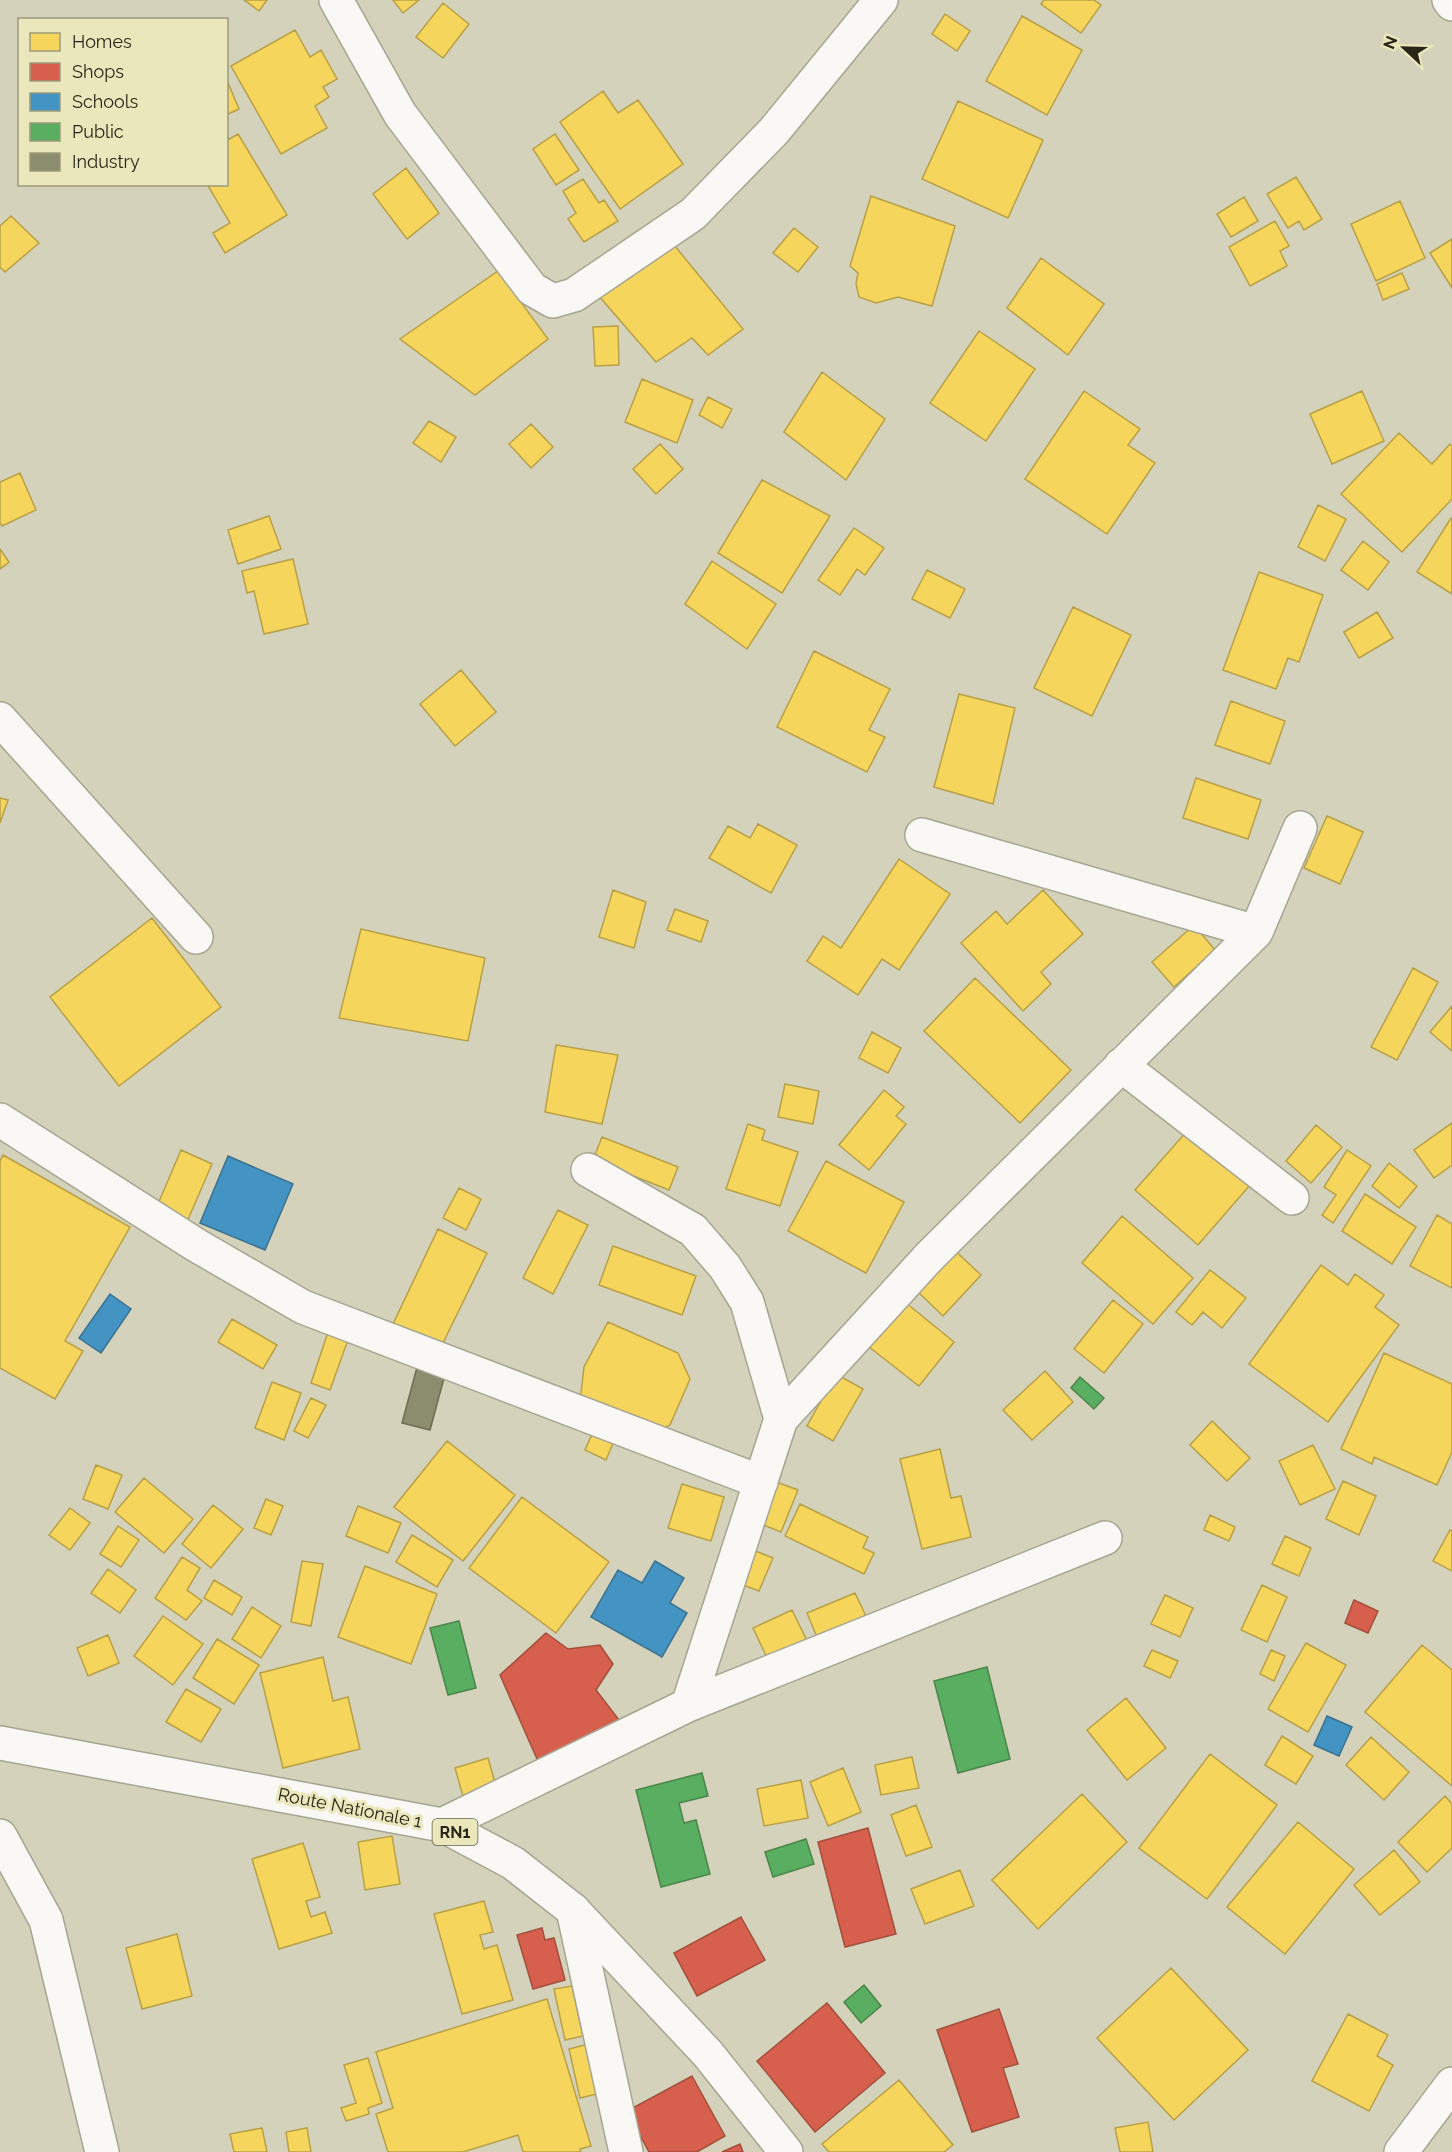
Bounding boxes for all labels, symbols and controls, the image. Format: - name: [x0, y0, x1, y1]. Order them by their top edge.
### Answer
- legend: [18, 18, 228, 186]
- north arrow: [1374, 18, 1434, 78]
- text: Homes: [72, 31, 132, 52]
- text: N: [1379, 33, 1402, 52]
- text: Shops: [72, 61, 124, 82]
- text: Schools: [72, 91, 139, 112]
- text: Public: [72, 121, 124, 142]
- text: Industry: [72, 151, 140, 172]
- street label: Route Nationale 1: [276, 1783, 424, 1832]
- road number: RN1: [432, 1819, 478, 1845]

